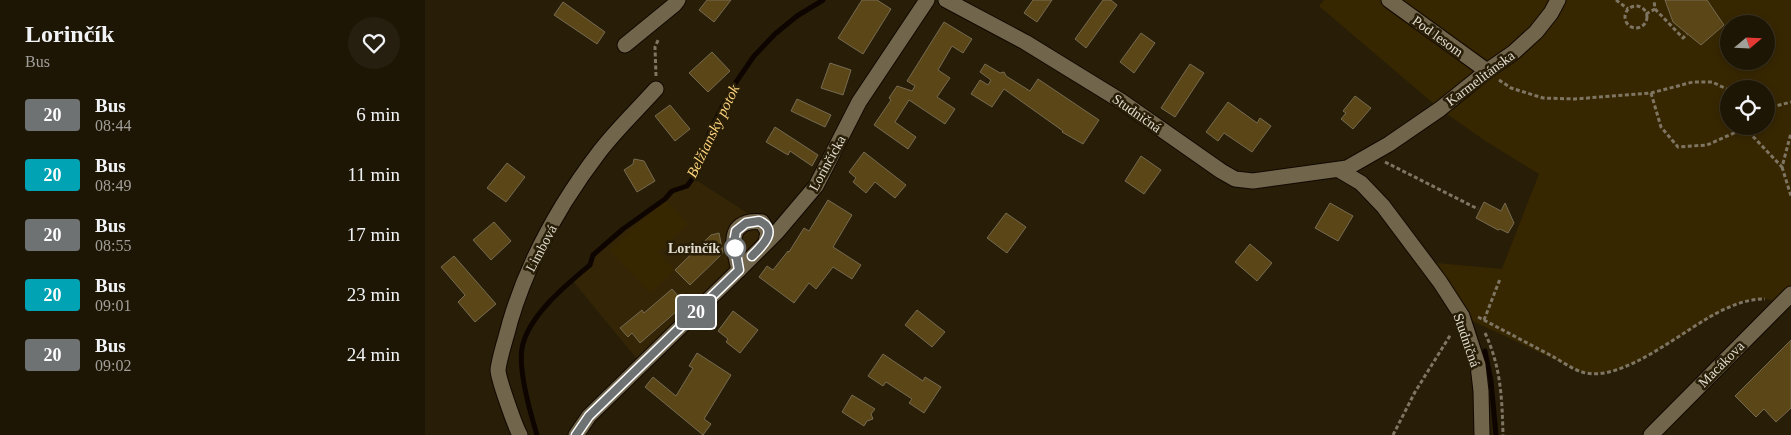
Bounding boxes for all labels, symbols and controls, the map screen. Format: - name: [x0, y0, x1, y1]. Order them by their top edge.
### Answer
- street label: Pod lesom: [1410, 13, 1466, 60]
- north arrow: [1720, 15, 1775, 70]
- map controls: [1720, 15, 1775, 135]
- button: heart: [348, 17, 400, 69]
- text: Lorinčík: [25, 21, 114, 47]
- street label: Karmelitánska: [1443, 47, 1518, 109]
- text: Bus: [25, 53, 50, 70]
- button: locate: [1720, 80, 1775, 135]
- water label: Belžiansky potok: [684, 82, 743, 180]
- street label: Studničná: [1109, 91, 1165, 136]
- text: Bus: [95, 95, 126, 116]
- text: 6 min: [356, 104, 400, 125]
- text: 20: [44, 105, 62, 125]
- text: 08:44: [95, 117, 131, 134]
- street label: Lorinčícka: [806, 132, 849, 193]
- text: Bus: [95, 155, 126, 176]
- text: 11 min: [347, 164, 400, 185]
- text: 20: [44, 165, 62, 185]
- text: 08:49: [95, 177, 131, 194]
- text: Bus: [95, 215, 126, 236]
- street label: Limbová: [523, 222, 560, 274]
- text: 17 min: [347, 224, 400, 245]
- text: 20: [44, 225, 62, 245]
- text: 08:55: [95, 237, 131, 254]
- marker: Lorinčík: [724, 237, 746, 259]
- place label: Lorinčík: [668, 241, 720, 256]
- text: Bus: [95, 275, 126, 296]
- text: 23 min: [347, 284, 400, 305]
- text: 20: [44, 285, 62, 305]
- line badge: 20: [673, 296, 719, 328]
- text: 09:01: [95, 297, 131, 314]
- text: 20: [687, 302, 705, 322]
- street label: Studničná: [1450, 311, 1483, 370]
- text: Bus: [95, 335, 126, 356]
- street label: Macákova: [1695, 338, 1748, 390]
- text: 24 min: [347, 344, 400, 365]
- text: 20: [44, 345, 62, 365]
- text: 09:02: [95, 357, 131, 374]

